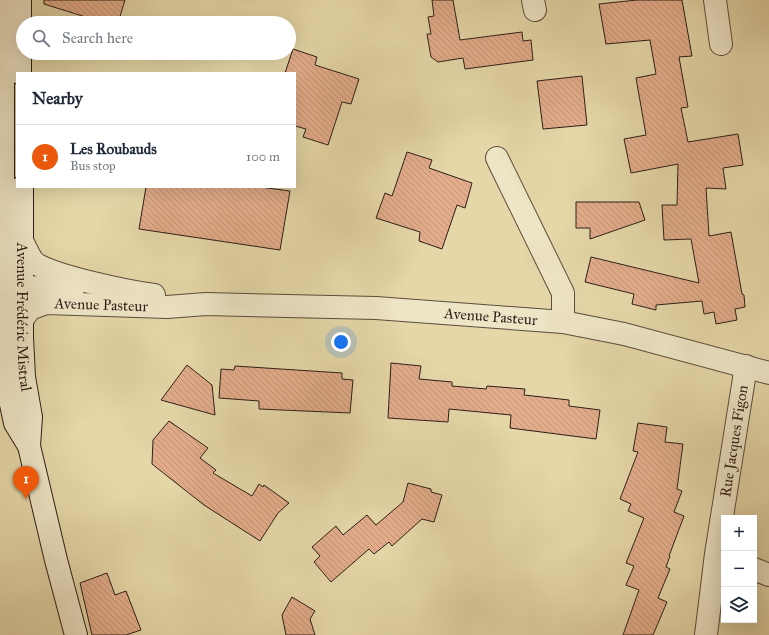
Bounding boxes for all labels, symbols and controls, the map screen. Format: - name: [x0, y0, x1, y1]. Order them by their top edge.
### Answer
- search box: [16, 16, 296, 60]
- icon: search: [30, 27, 52, 49]
- text: Search here: [62, 29, 133, 47]
- text: Nearby: [32, 88, 83, 109]
- text: Les Roubauds: [70, 140, 157, 158]
- text: 1: [42, 149, 48, 165]
- text: 100 m: [246, 149, 280, 165]
- text: Bus stop: [70, 158, 116, 174]
- street label: Avenue Frédéric Mistral: [13, 241, 36, 394]
- street label: Avenue Pasteur: [53, 294, 149, 315]
- street label: Avenue Pasteur: [442, 304, 538, 329]
- your location: [331, 332, 351, 352]
- street label: Rue Jacques Figon: [716, 384, 752, 498]
- pin: 1: [13, 466, 39, 499]
- map controls: [721, 515, 757, 623]
- button: +: [721, 515, 757, 551]
- button: −: [721, 551, 757, 587]
- button: layers: [721, 587, 757, 623]

